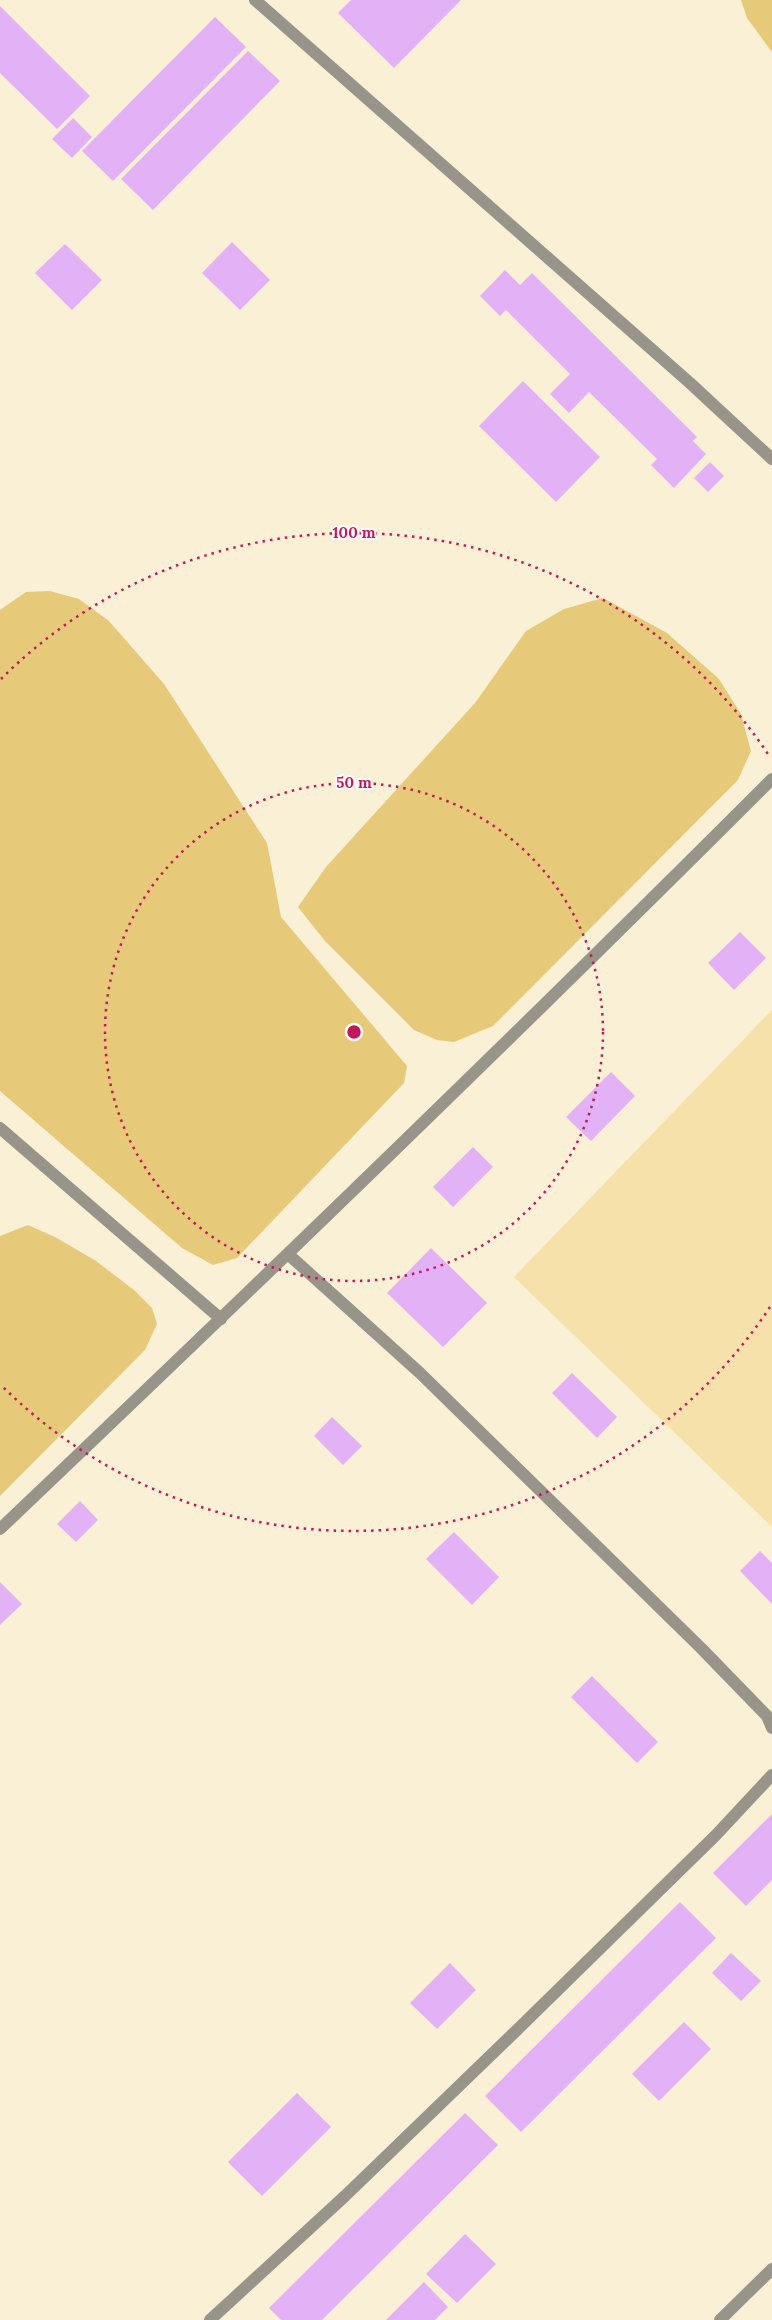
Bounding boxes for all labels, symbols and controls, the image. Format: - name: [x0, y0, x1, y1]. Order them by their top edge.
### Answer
- text: 100 m: [333, 523, 376, 542]
- text: 50 m: [336, 773, 372, 792]
- centre of rings: [345, 1023, 363, 1041]

